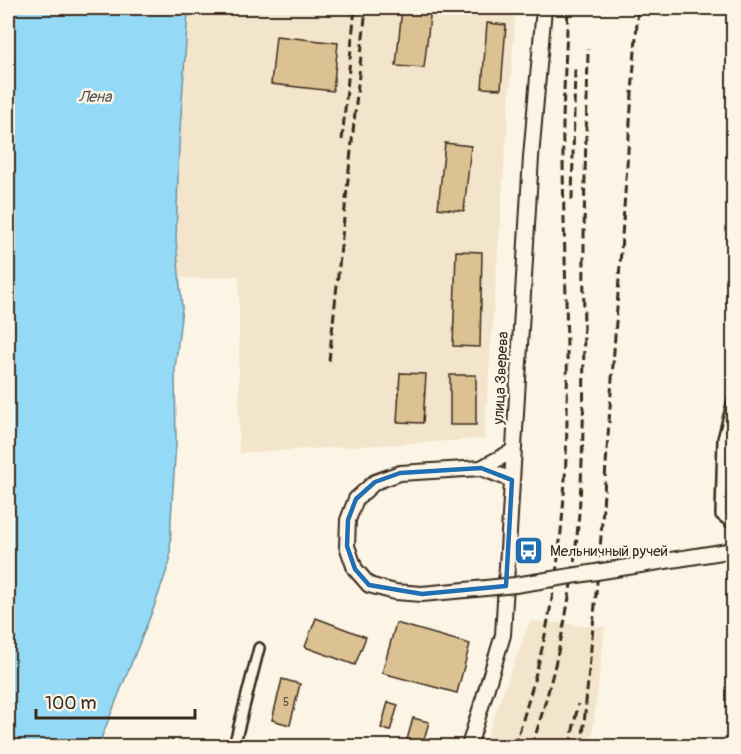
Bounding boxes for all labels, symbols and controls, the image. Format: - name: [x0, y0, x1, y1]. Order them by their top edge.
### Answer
- water label: Лена: [79, 87, 113, 107]
- street label: улица Зверева: [489, 331, 513, 426]
- bus stop icon: Мельничный ручей: [513, 535, 545, 567]
- place label: Мельничный ручей: [550, 542, 668, 561]
- scale bar: [36, 682, 195, 720]
- text: 100 m: [45, 692, 97, 715]
- house number: 5: [283, 695, 289, 710]

